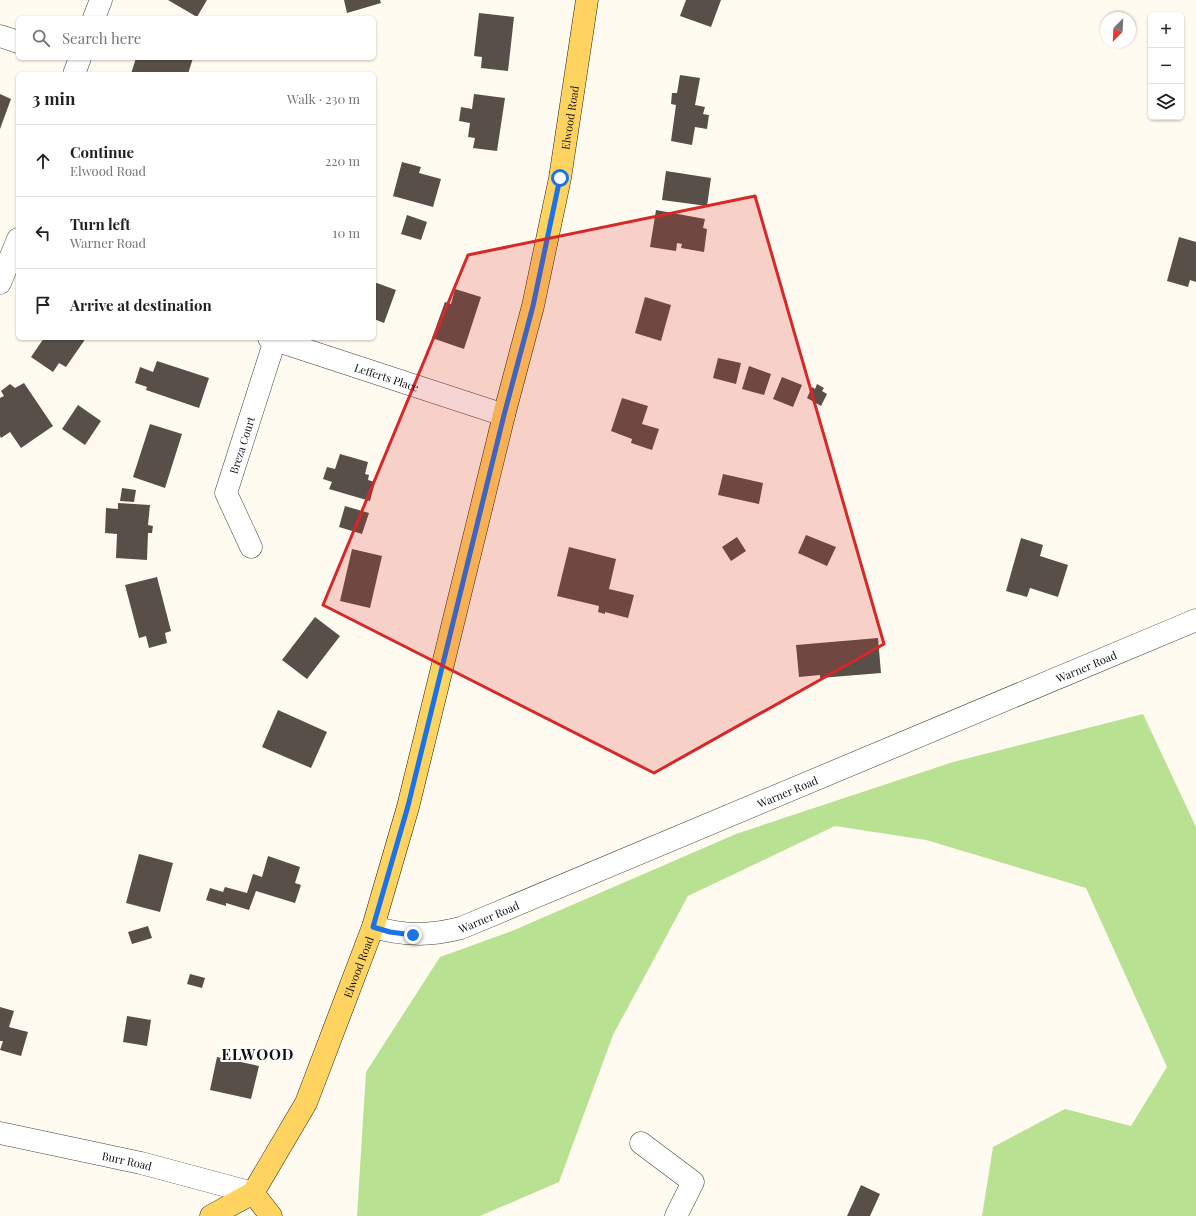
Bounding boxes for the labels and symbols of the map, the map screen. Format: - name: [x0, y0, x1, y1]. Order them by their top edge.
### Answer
- north arrow: [1100, 12, 1136, 48]
- street label: Elwood Road: [557, 84, 582, 151]
- route start: [551, 169, 569, 187]
- street label: Lefferts Place: [353, 359, 421, 394]
- street label: Breza Court: [225, 414, 258, 475]
- street label: Warner Road: [1053, 646, 1119, 686]
- street label: Warner Road: [754, 772, 821, 811]
- street label: Warner Road: [455, 897, 522, 936]
- route end: [404, 926, 422, 944]
- street label: Elwood Road: [339, 933, 377, 1000]
- district label: ELWOOD: [221, 1044, 295, 1064]
- street label: Burr Road: [101, 1147, 154, 1173]

